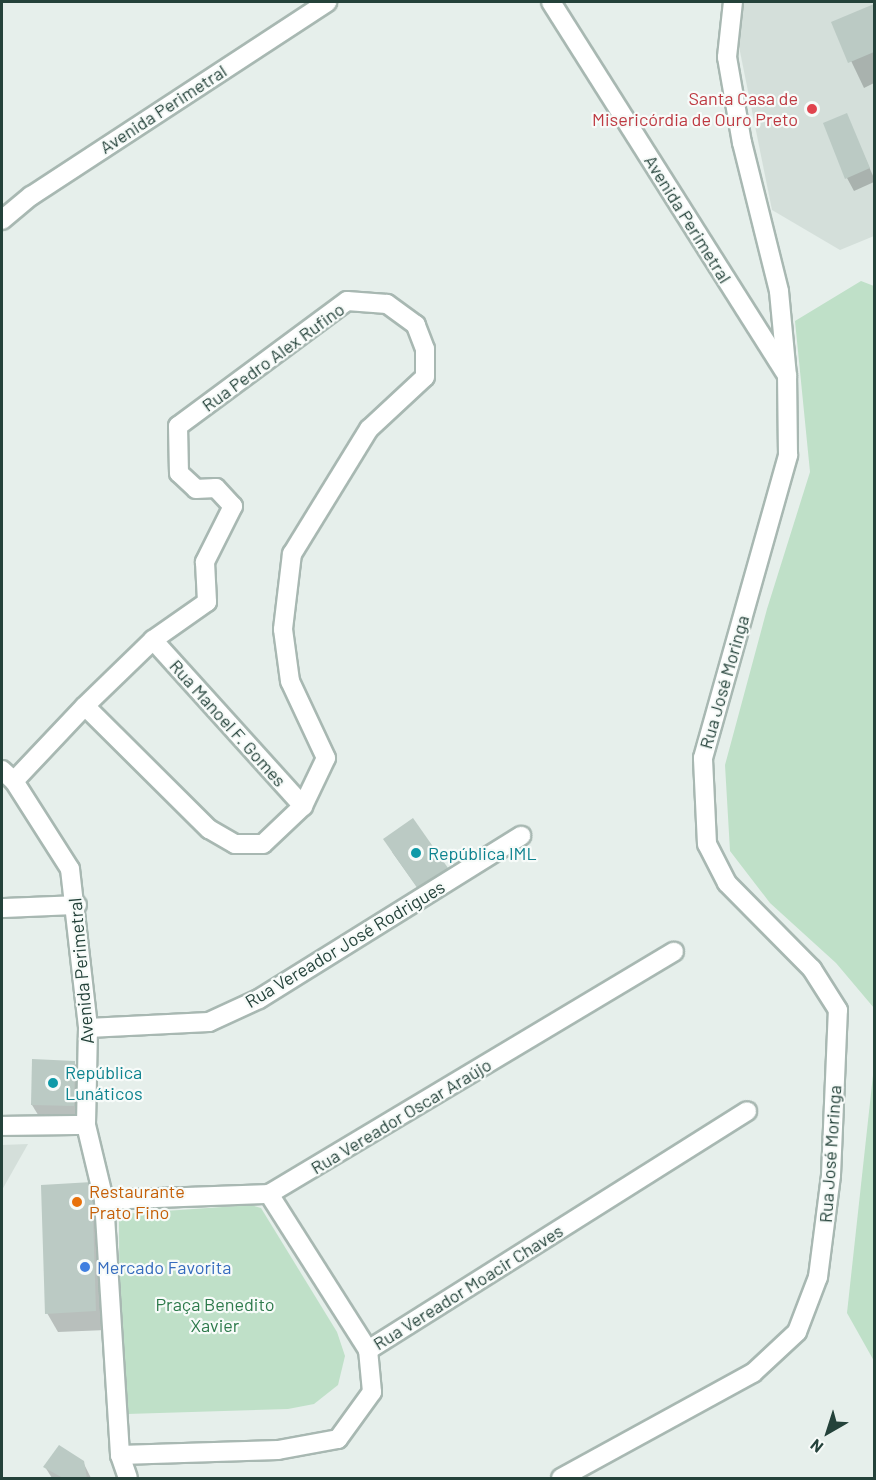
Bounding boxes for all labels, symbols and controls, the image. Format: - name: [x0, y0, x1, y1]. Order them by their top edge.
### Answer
- street label: Avenida Perimetral: [96, 60, 230, 158]
- place label: Santa Casa de Misericórdia de Ouro Preto: [592, 88, 798, 130]
- marker: Santa Casa de Misericórdia de Ouro Preto: [803, 100, 821, 118]
- street label: Avenida Perimetral: [640, 151, 736, 287]
- street label: Rua Pedro Alex Rufino: [198, 298, 348, 416]
- street label: Rua José Moringa: [695, 613, 753, 751]
- street label: Rua Manoel F. Gomes: [165, 655, 291, 791]
- place label: República IML: [428, 842, 537, 864]
- marker: República IML: [409, 846, 423, 860]
- street label: Rua Vereador José Rodrigues: [241, 876, 449, 1012]
- street label: Avenida Perimetral: [64, 897, 98, 1045]
- street label: Rua Vereador Oscar Araújo: [307, 1053, 495, 1179]
- place label: República Lunáticos: [65, 1062, 143, 1104]
- marker: República Lunáticos: [46, 1076, 60, 1090]
- street label: Rua José Moringa: [814, 1084, 846, 1224]
- place label: Restaurante Prato Fino: [89, 1181, 185, 1224]
- marker: Restaurante Prato Fino: [70, 1195, 84, 1209]
- street label: Rua Vereador Moacir Chaves: [369, 1220, 567, 1354]
- place label: Mercado Favorita: [97, 1256, 231, 1278]
- marker: Mercado Favorita: [78, 1260, 92, 1274]
- park label: Praça Benedito Xavier: [155, 1294, 275, 1336]
- north arrow: [798, 1402, 858, 1462]
- text: N: [806, 1436, 826, 1457]

